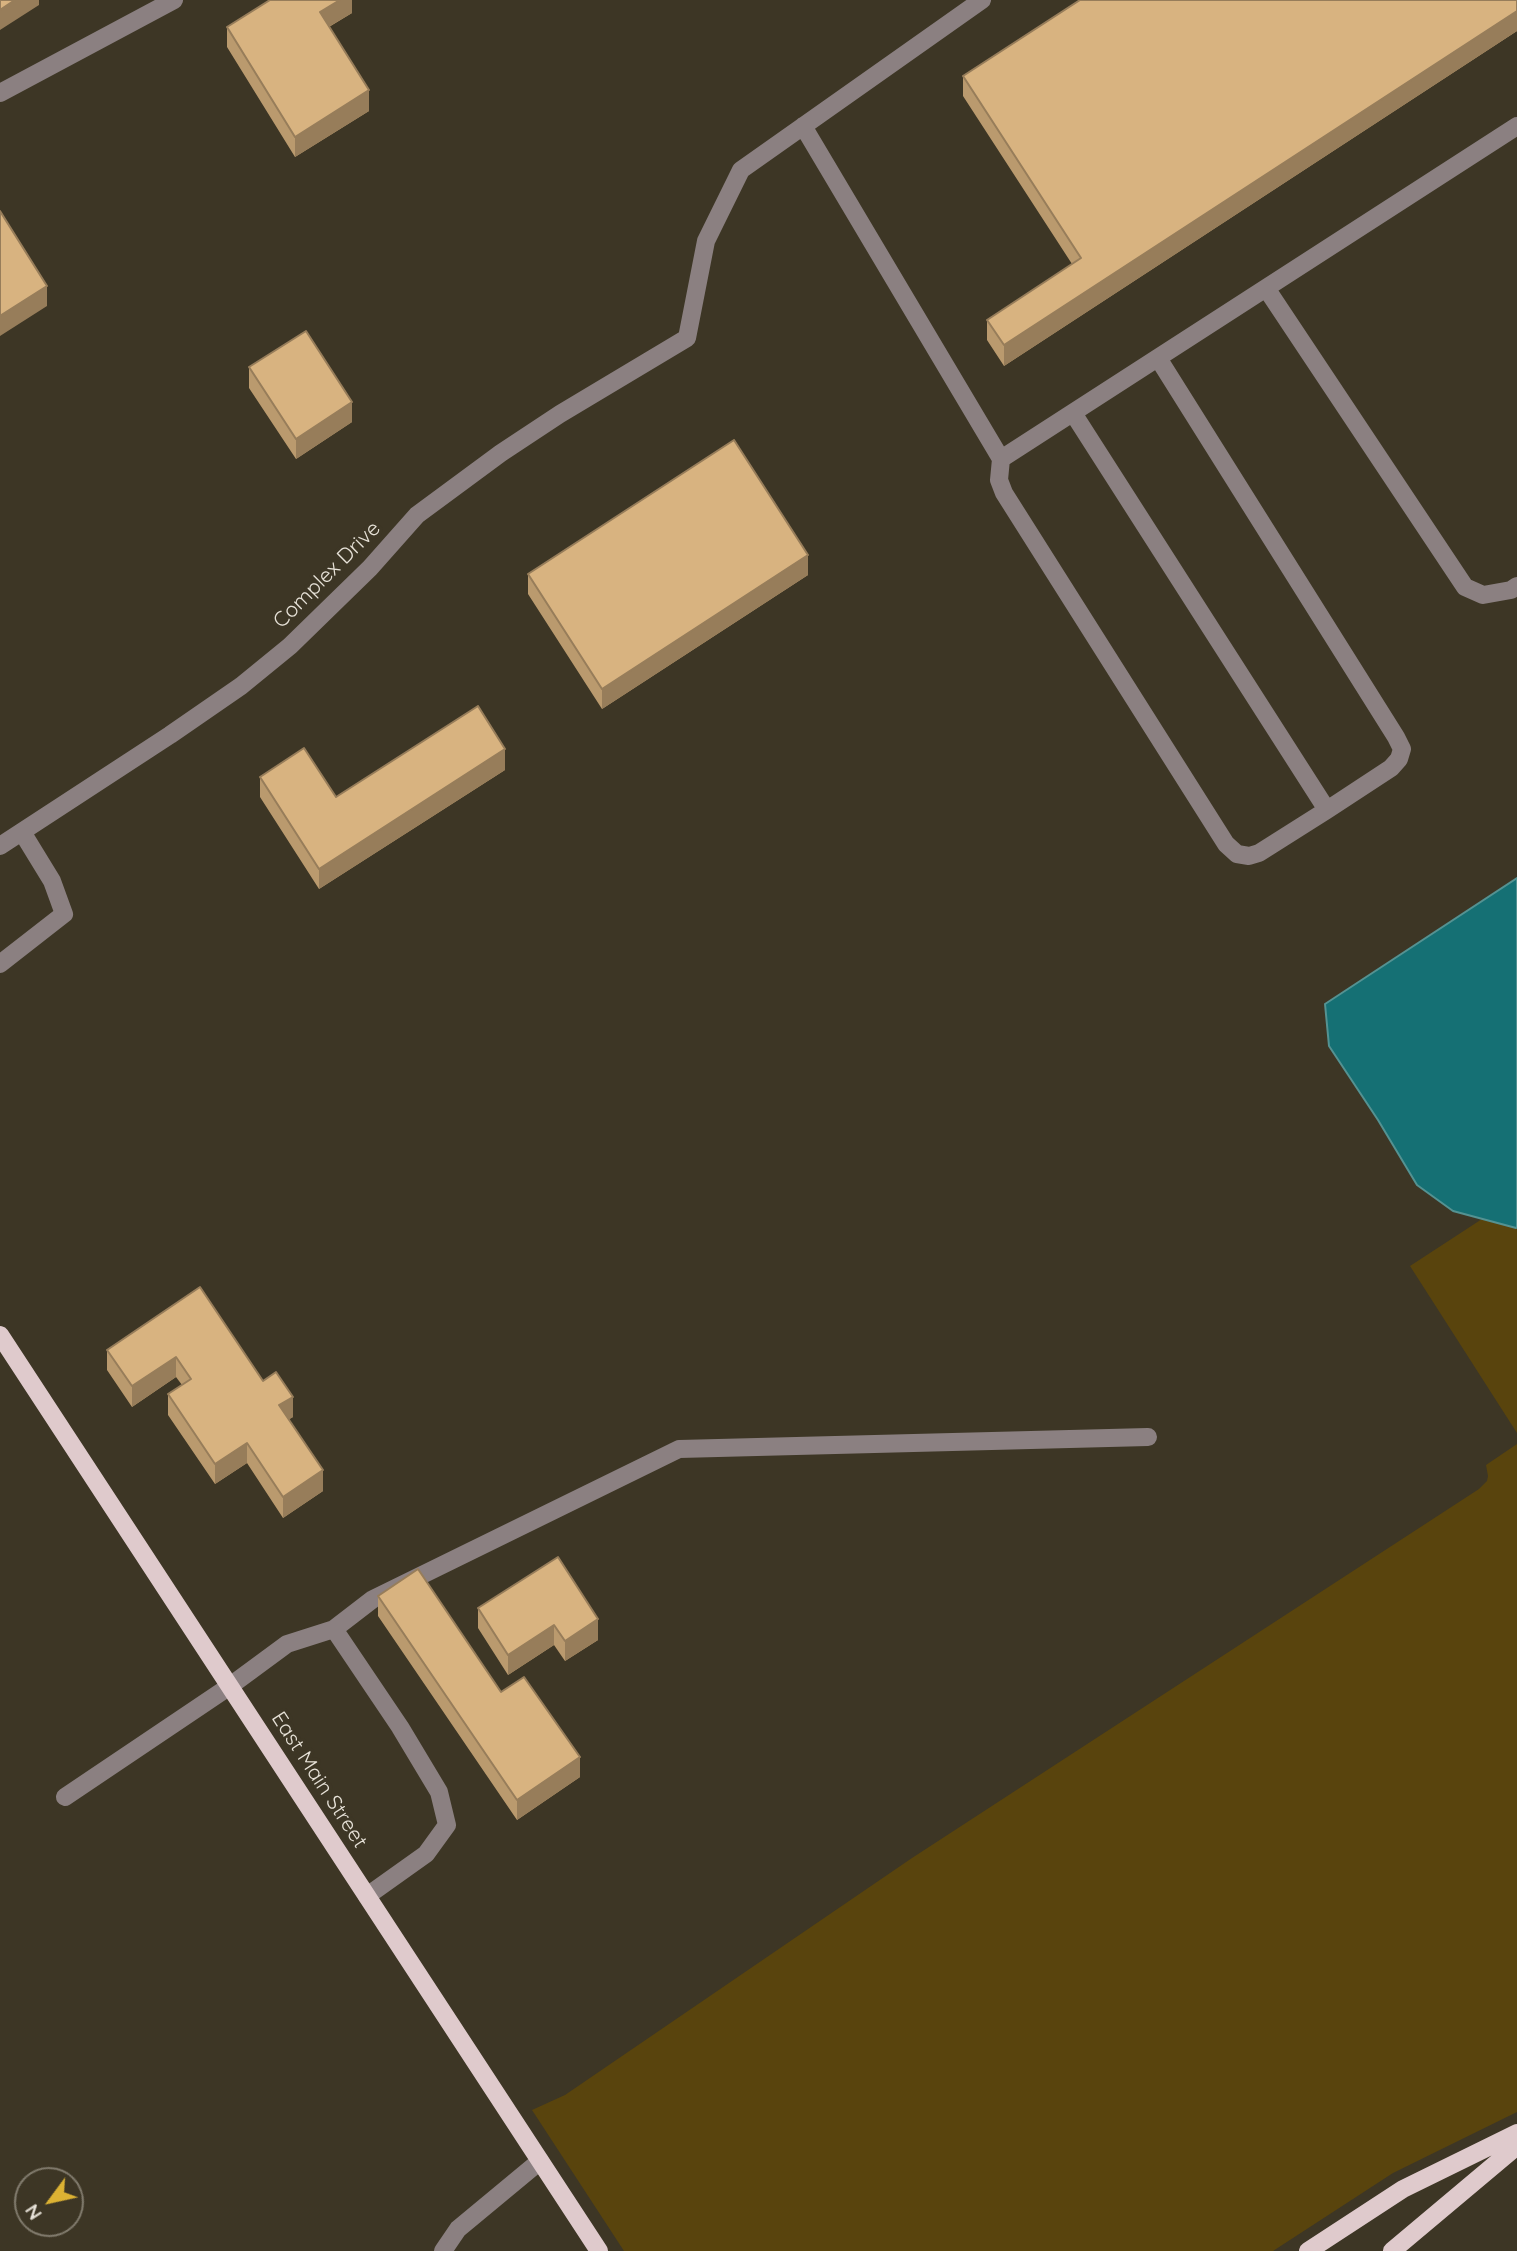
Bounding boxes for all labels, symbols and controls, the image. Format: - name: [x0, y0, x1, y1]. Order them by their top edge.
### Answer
- street label: Complex Drive: [268, 516, 386, 634]
- street label: East Main Street: [266, 1707, 372, 1853]
- north arrow: [14, 2167, 84, 2237]
- text: N: [19, 2200, 47, 2225]

